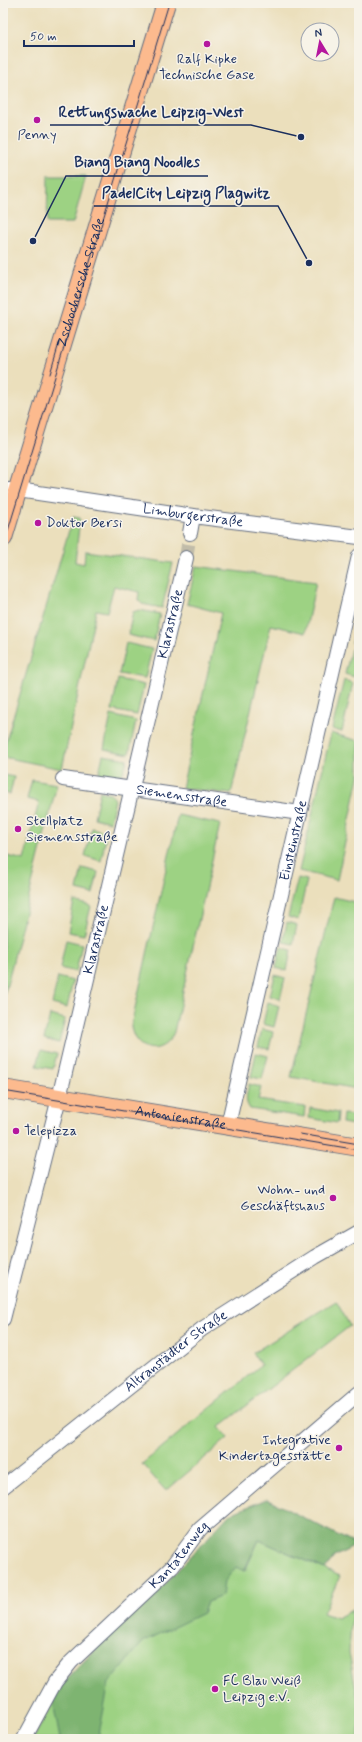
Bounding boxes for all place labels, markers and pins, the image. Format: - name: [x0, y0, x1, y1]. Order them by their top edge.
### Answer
- marker: Ralf Kipke Technische Gase: [202, 39, 212, 49]
- place label: Ralf Kipke Technische Gase: [159, 50, 255, 84]
- callout: Rettungswache Leipzig-West: [50, 98, 251, 125]
- marker: Penny: [32, 115, 42, 125]
- place label: Penny: [17, 126, 57, 144]
- callout: Biang Biang Noodles: [66, 149, 208, 176]
- callout: PadelCity Leipzig Plagwitz: [94, 179, 278, 206]
- place label: Doktor Bersi: [46, 514, 122, 532]
- marker: Doktor Bersi: [33, 518, 43, 528]
- place label: Stellplatz Siemensstraße: [26, 812, 118, 846]
- marker: Stellplatz Siemensstraße: [13, 824, 23, 834]
- place label: Telepizza: [24, 1122, 77, 1140]
- marker: Telepizza: [11, 1126, 21, 1136]
- place label: Wohn- und Geschäftshaus: [240, 1181, 325, 1215]
- marker: Wohn- und Geschäftshaus: [328, 1193, 338, 1203]
- place label: Integrative Kindertagesstätte: [219, 1431, 331, 1466]
- marker: Integrative Kindertagesstätte: [334, 1443, 344, 1453]
- place label: FC Blau Weiß Leipzig e.V.: [223, 1672, 301, 1707]
- marker: FC Blau Weiß Leipzig e.V.: [210, 1684, 220, 1694]

